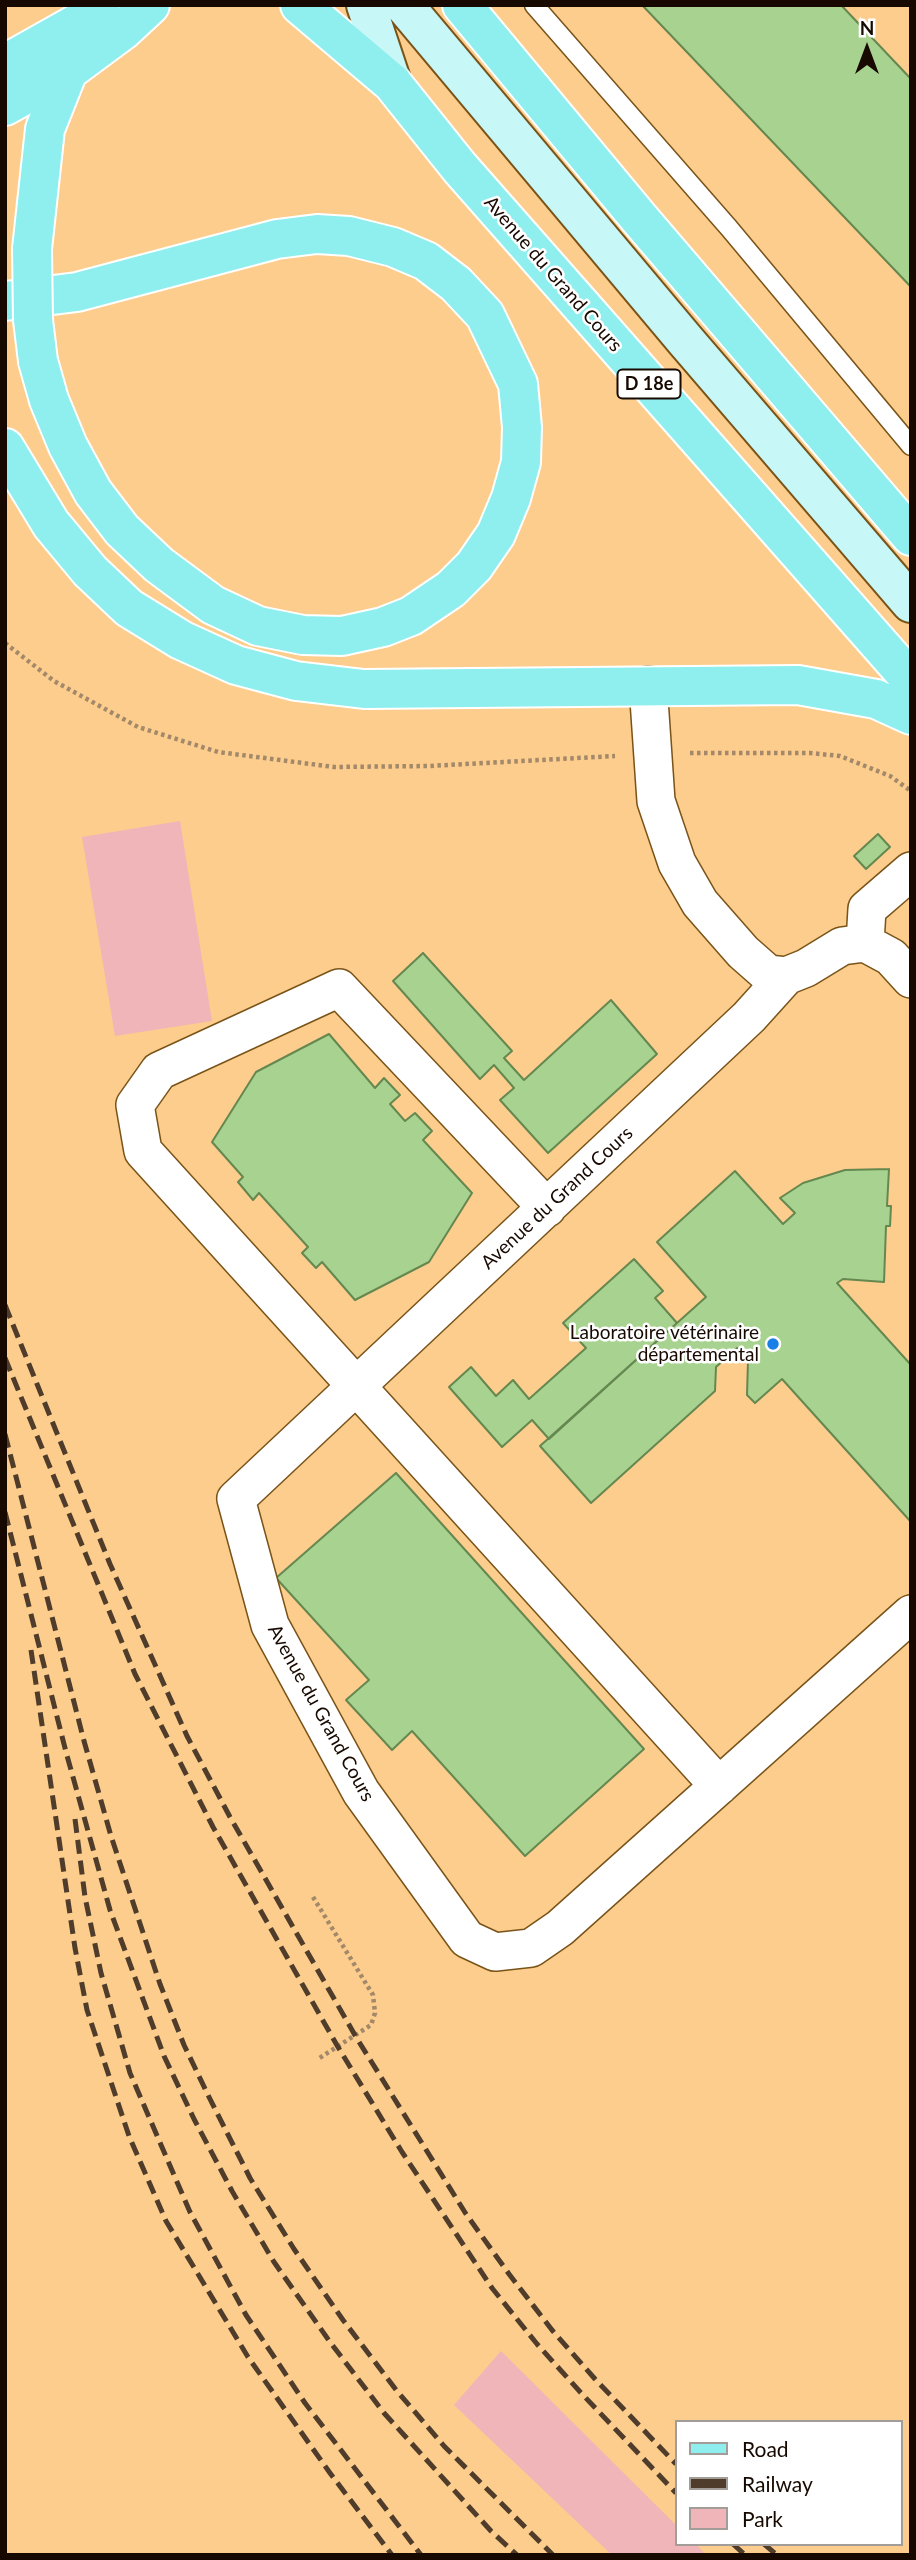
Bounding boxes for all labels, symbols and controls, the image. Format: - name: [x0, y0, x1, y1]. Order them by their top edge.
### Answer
- north arrow: [832, 14, 902, 84]
- text: N: [860, 16, 874, 39]
- street label: Avenue du Grand Cours: [479, 191, 627, 357]
- road number: D 18e: [618, 370, 680, 398]
- street label: Avenue du Grand Cours: [477, 1122, 637, 1274]
- place label: Laboratoire vétérinaire départemental: [570, 1322, 759, 1366]
- marker: Laboratoire vétérinaire départemental: [765, 1336, 781, 1352]
- street label: Avenue du Grand Cours: [263, 1621, 379, 1805]
- legend: [674, 2420, 902, 2546]
- text: Road: [742, 2436, 789, 2461]
- text: Railway: [742, 2471, 813, 2496]
- text: Park: [742, 2506, 783, 2531]

